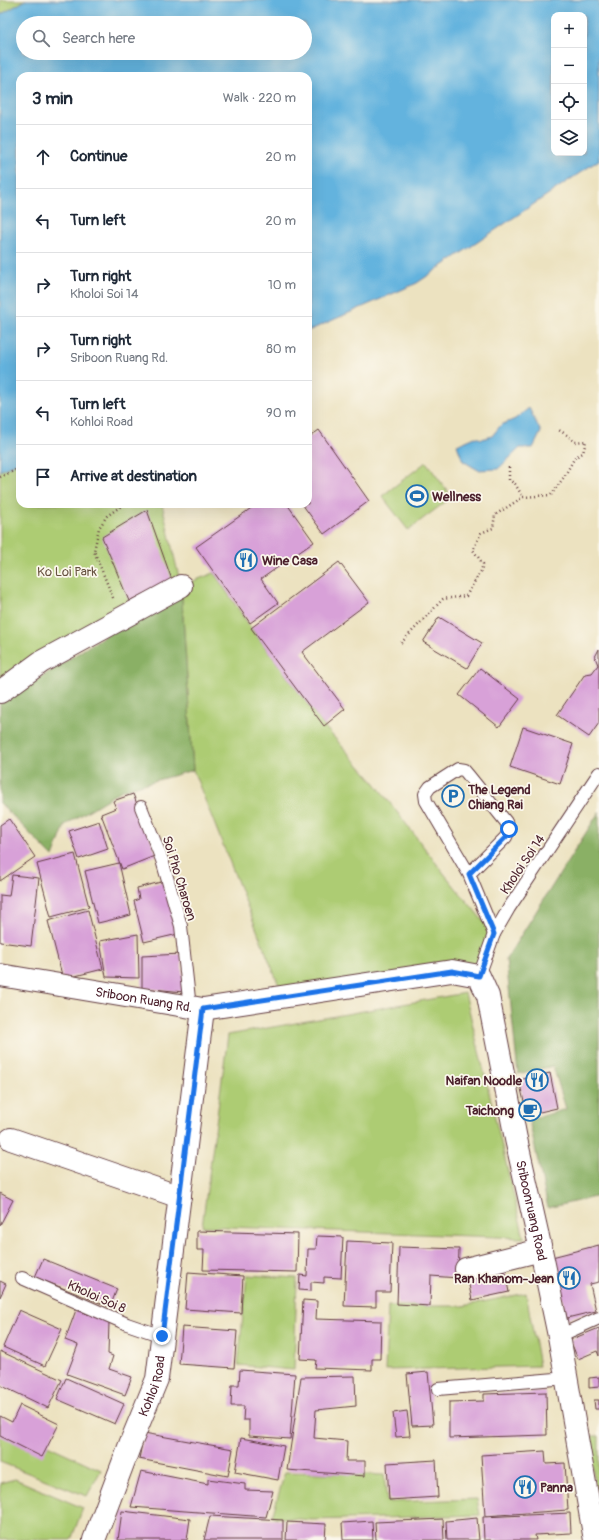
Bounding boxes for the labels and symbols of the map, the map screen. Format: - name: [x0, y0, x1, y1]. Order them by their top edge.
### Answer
- sports icon: Wellness: [404, 483, 430, 509]
- place label: Wellness: [432, 489, 481, 505]
- restaurant icon: Wine Casa: [233, 547, 259, 573]
- place label: Wine Casa: [262, 553, 318, 569]
- park label: Ko Loi Park: [37, 564, 98, 580]
- place label: The Legend Chiang Rai: [467, 782, 531, 813]
- parking icon: The Legend Chiang Rai: [440, 783, 466, 809]
- route start: [500, 820, 518, 838]
- street label: Kholoi Soi 14: [497, 831, 549, 897]
- street label: Soi Pho Charoen: [159, 834, 200, 923]
- street label: Sriboon Ruang Rd.: [94, 984, 194, 1016]
- restaurant icon: Naifan Noodle: [524, 1067, 550, 1093]
- place label: Naifan Noodle: [446, 1073, 523, 1089]
- cafe icon: Taichong: [517, 1097, 543, 1123]
- place label: Taichong: [465, 1103, 514, 1119]
- street label: Sriboonruang Road: [512, 1159, 550, 1262]
- restaurant icon: Ran Khanom-Jean: [556, 1265, 582, 1291]
- place label: Ran Khanom-Jean: [454, 1271, 555, 1287]
- street label: Kholoi Soi 8: [65, 1277, 129, 1317]
- route end: [153, 1327, 171, 1345]
- street label: Kohloi Road: [135, 1355, 169, 1419]
- restaurant icon: Panna: [512, 1474, 538, 1500]
- place label: Panna: [540, 1480, 573, 1496]

